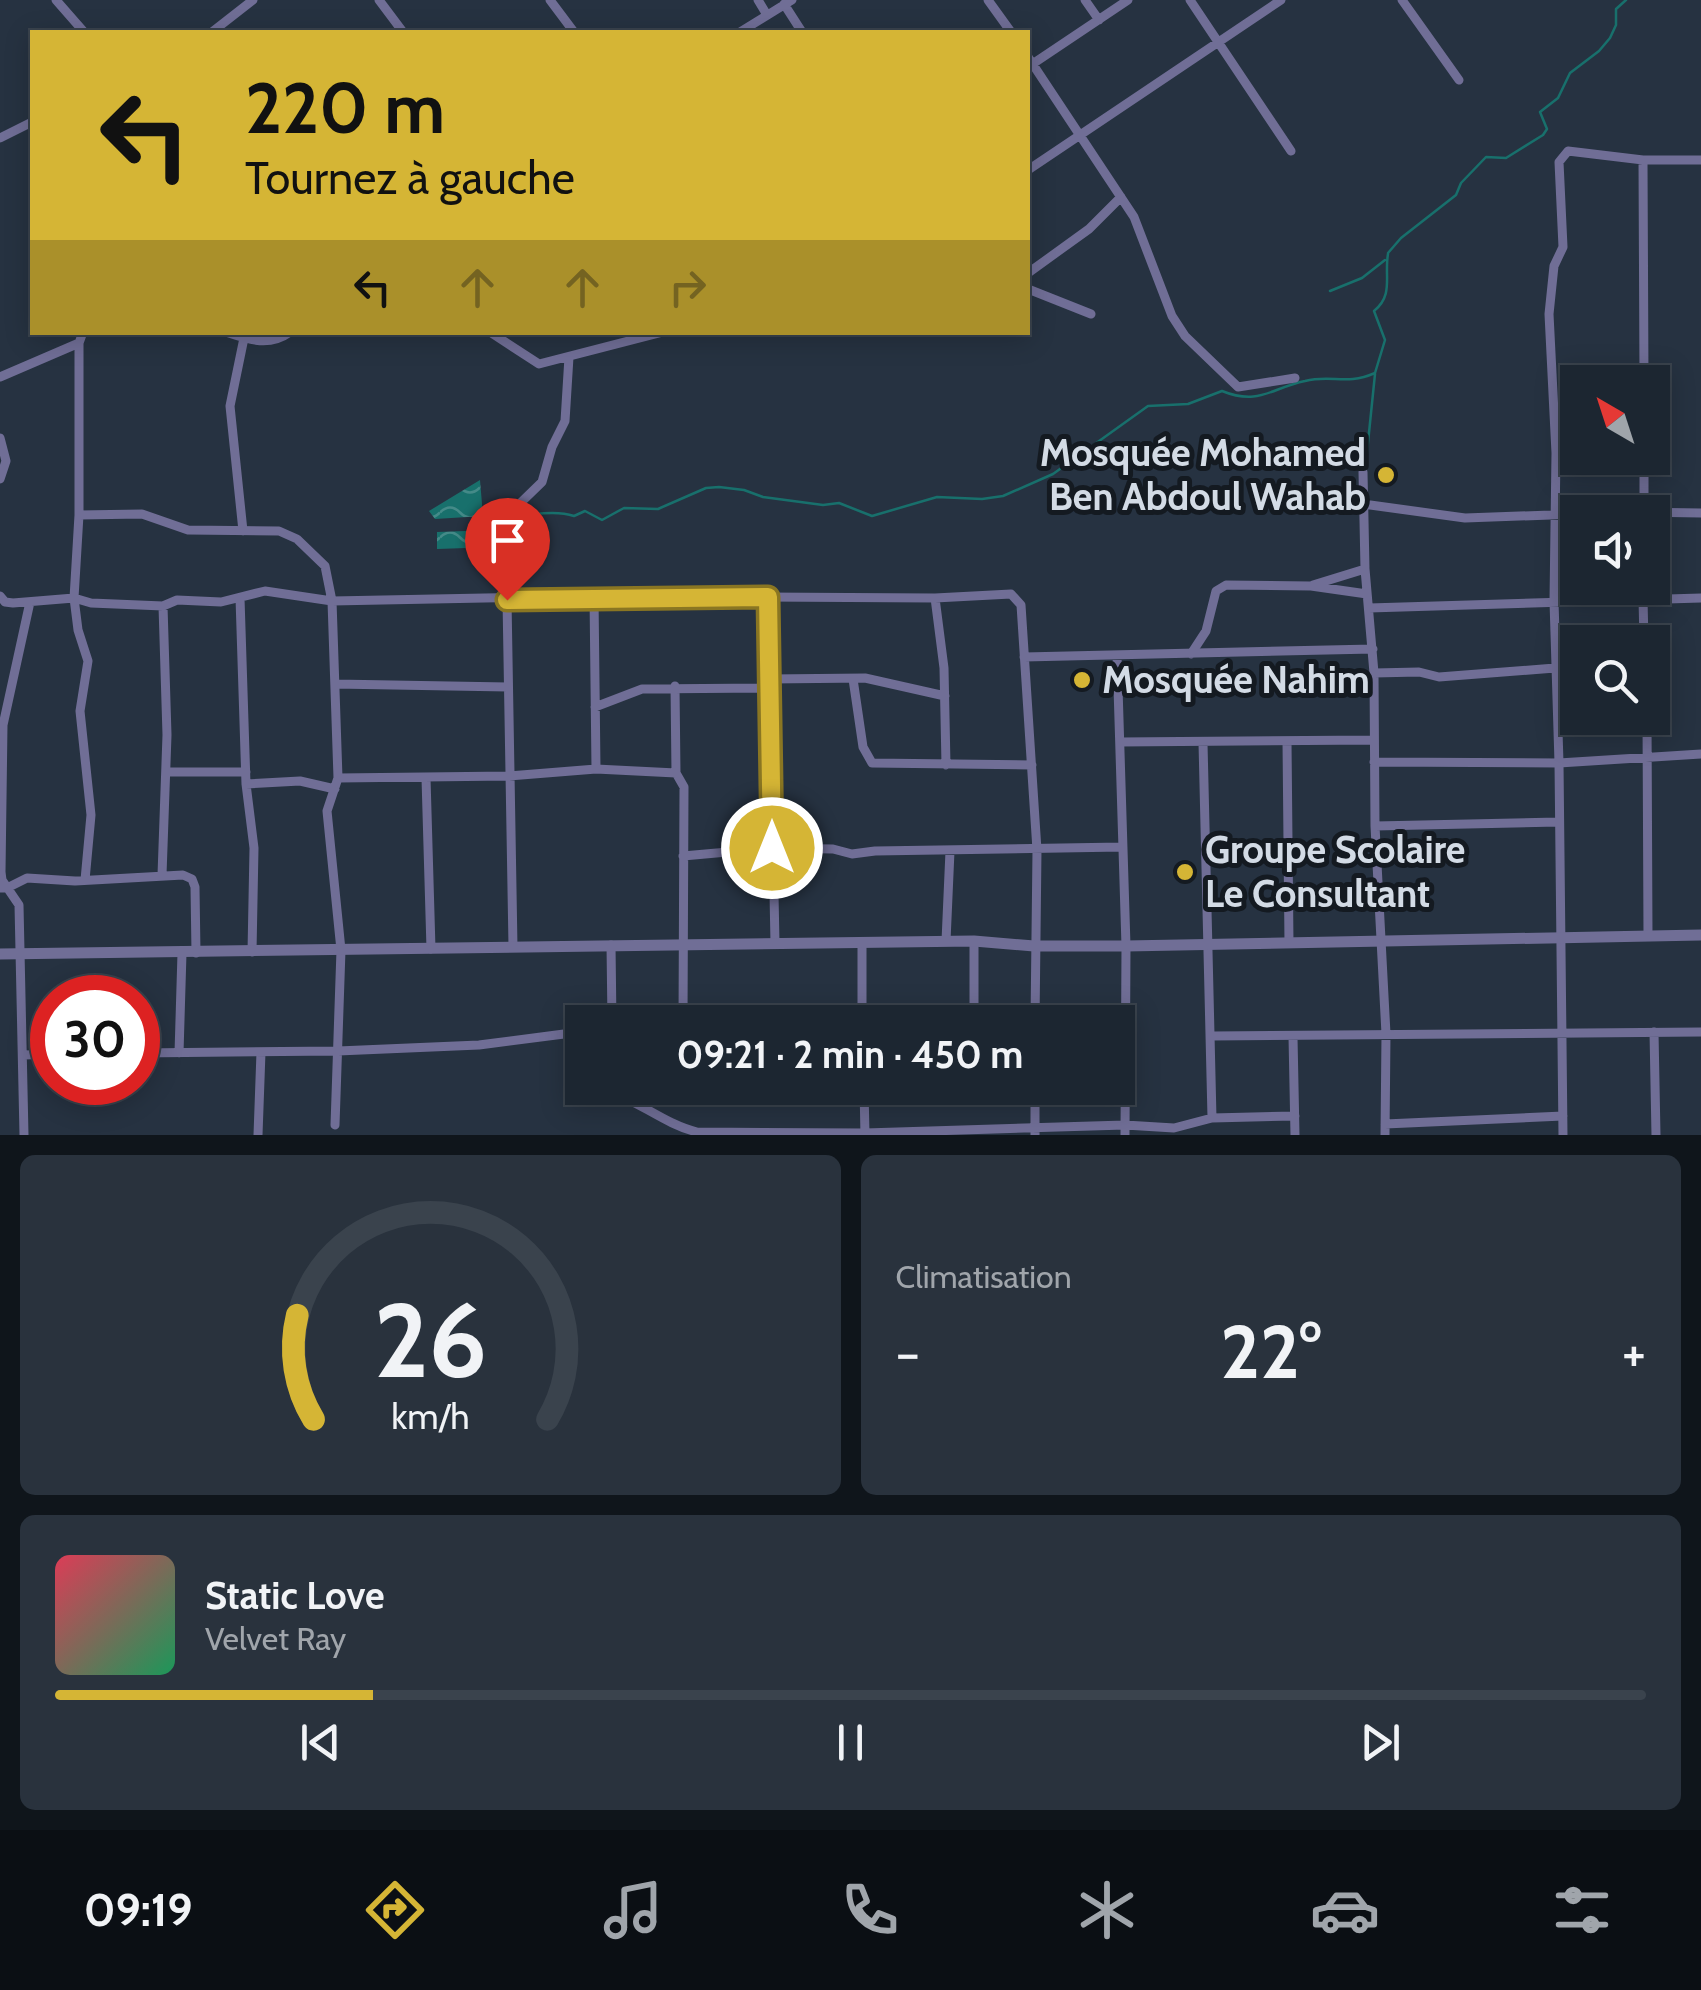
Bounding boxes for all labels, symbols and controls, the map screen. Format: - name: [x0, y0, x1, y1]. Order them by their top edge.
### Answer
- text: 220 m: [245, 65, 445, 151]
- icon: left: [80, 70, 210, 200]
- text: Tournez à gauche: [245, 151, 575, 205]
- icon: left: [345, 260, 400, 315]
- icon: ahead: [450, 260, 505, 315]
- icon: ahead: [555, 260, 610, 315]
- icon: right: [660, 260, 715, 315]
- north arrow: [1560, 365, 1670, 475]
- map controls: [1560, 365, 1670, 735]
- place label: Mosquée Mohamed Ben Abdoul Wahab: [1040, 429, 1366, 520]
- marker: Mosquée Mohamed Ben Abdoul Wahab: [1375, 464, 1397, 486]
- button: sound: [1560, 495, 1670, 605]
- pin: [465, 498, 550, 601]
- icon: arrive: [480, 513, 535, 568]
- button: search: [1560, 625, 1670, 735]
- place label: Mosquée Nahim: [1102, 656, 1370, 703]
- marker: Mosquée Nahim: [1071, 669, 1093, 691]
- position arrow: [720, 796, 824, 900]
- place label: Groupe Scolaire Le Consultant: [1205, 826, 1465, 917]
- marker: Groupe Scolaire Le Consultant: [1174, 861, 1196, 883]
- speed limit sign: 30: [30, 975, 160, 1105]
- text: 09:21 · 2 min · 450 m: [677, 1031, 1023, 1078]
- text: Climatisation: [896, 1257, 1072, 1296]
- text: 26: [374, 1277, 487, 1403]
- text: 22°: [1220, 1306, 1321, 1397]
- text: −: [896, 1319, 920, 1386]
- text: +: [1622, 1319, 1646, 1386]
- text: km/h: [391, 1395, 469, 1438]
- text: Static Love: [205, 1572, 384, 1619]
- text: Velvet Ray: [205, 1619, 346, 1658]
- icon: previous: [293, 1715, 348, 1770]
- icon: pause: [823, 1715, 878, 1770]
- icon: next: [1353, 1715, 1408, 1770]
- icon: directions: [360, 1875, 430, 1945]
- icon: music: [598, 1875, 668, 1945]
- icon: phone: [835, 1875, 905, 1945]
- icon: climate: [1072, 1875, 1142, 1945]
- icon: car: [1310, 1875, 1380, 1945]
- icon: filters: [1547, 1875, 1617, 1945]
- text: 09:19: [84, 1883, 193, 1937]

